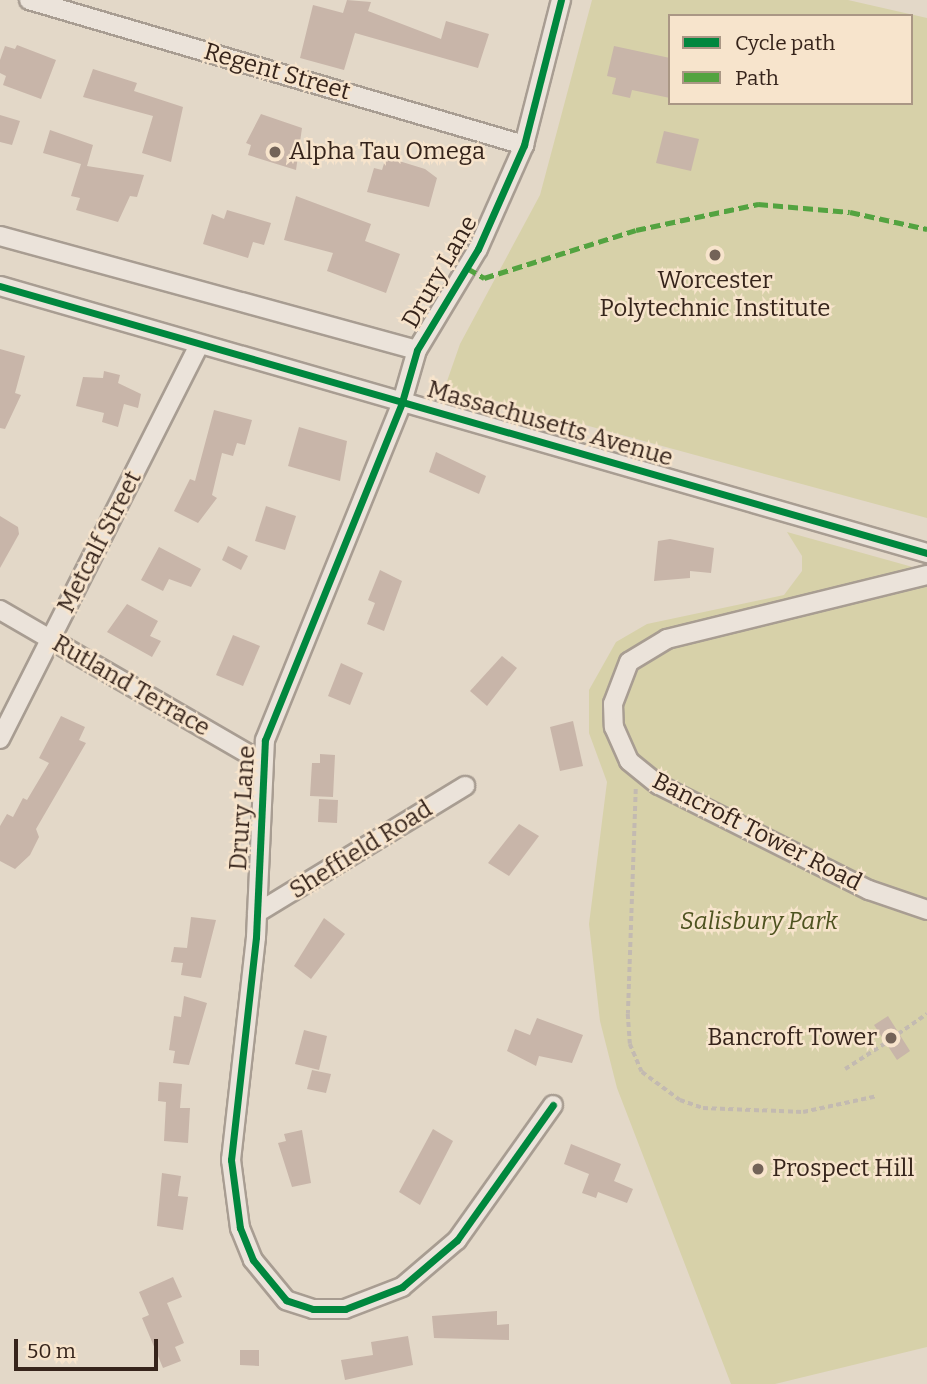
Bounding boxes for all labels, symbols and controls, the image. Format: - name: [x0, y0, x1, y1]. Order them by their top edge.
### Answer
- legend: [668, 14, 913, 105]
- text: Cycle path: [735, 30, 835, 56]
- street label: Regent Street: [200, 37, 354, 107]
- text: Path: [735, 65, 779, 91]
- place label: Alpha Tau Omega: [289, 138, 485, 166]
- marker: Alpha Tau Omega: [267, 144, 283, 160]
- street label: Drury Lane: [396, 211, 484, 333]
- marker: Worcester Polytechnic Institute: [707, 247, 723, 263]
- place label: Worcester Polytechnic Institute: [600, 267, 830, 323]
- street label: Massachusetts Avenue: [424, 375, 676, 473]
- street label: Metcalf Street: [52, 466, 148, 618]
- street label: Rutland Terrace: [47, 629, 215, 743]
- street label: Drury Lane: [224, 745, 262, 871]
- street label: Bancroft Tower Road: [648, 767, 866, 897]
- street label: Sheffield Road: [285, 795, 437, 905]
- park label: Salisbury Park: [680, 908, 838, 936]
- place label: Bancroft Tower: [707, 1024, 877, 1052]
- marker: Bancroft Tower: [883, 1030, 899, 1046]
- place label: Prospect Hill: [772, 1155, 914, 1183]
- marker: Prospect Hill: [750, 1161, 766, 1177]
- scale bar: [18, 1324, 161, 1368]
- text: 50 m: [27, 1338, 76, 1364]

